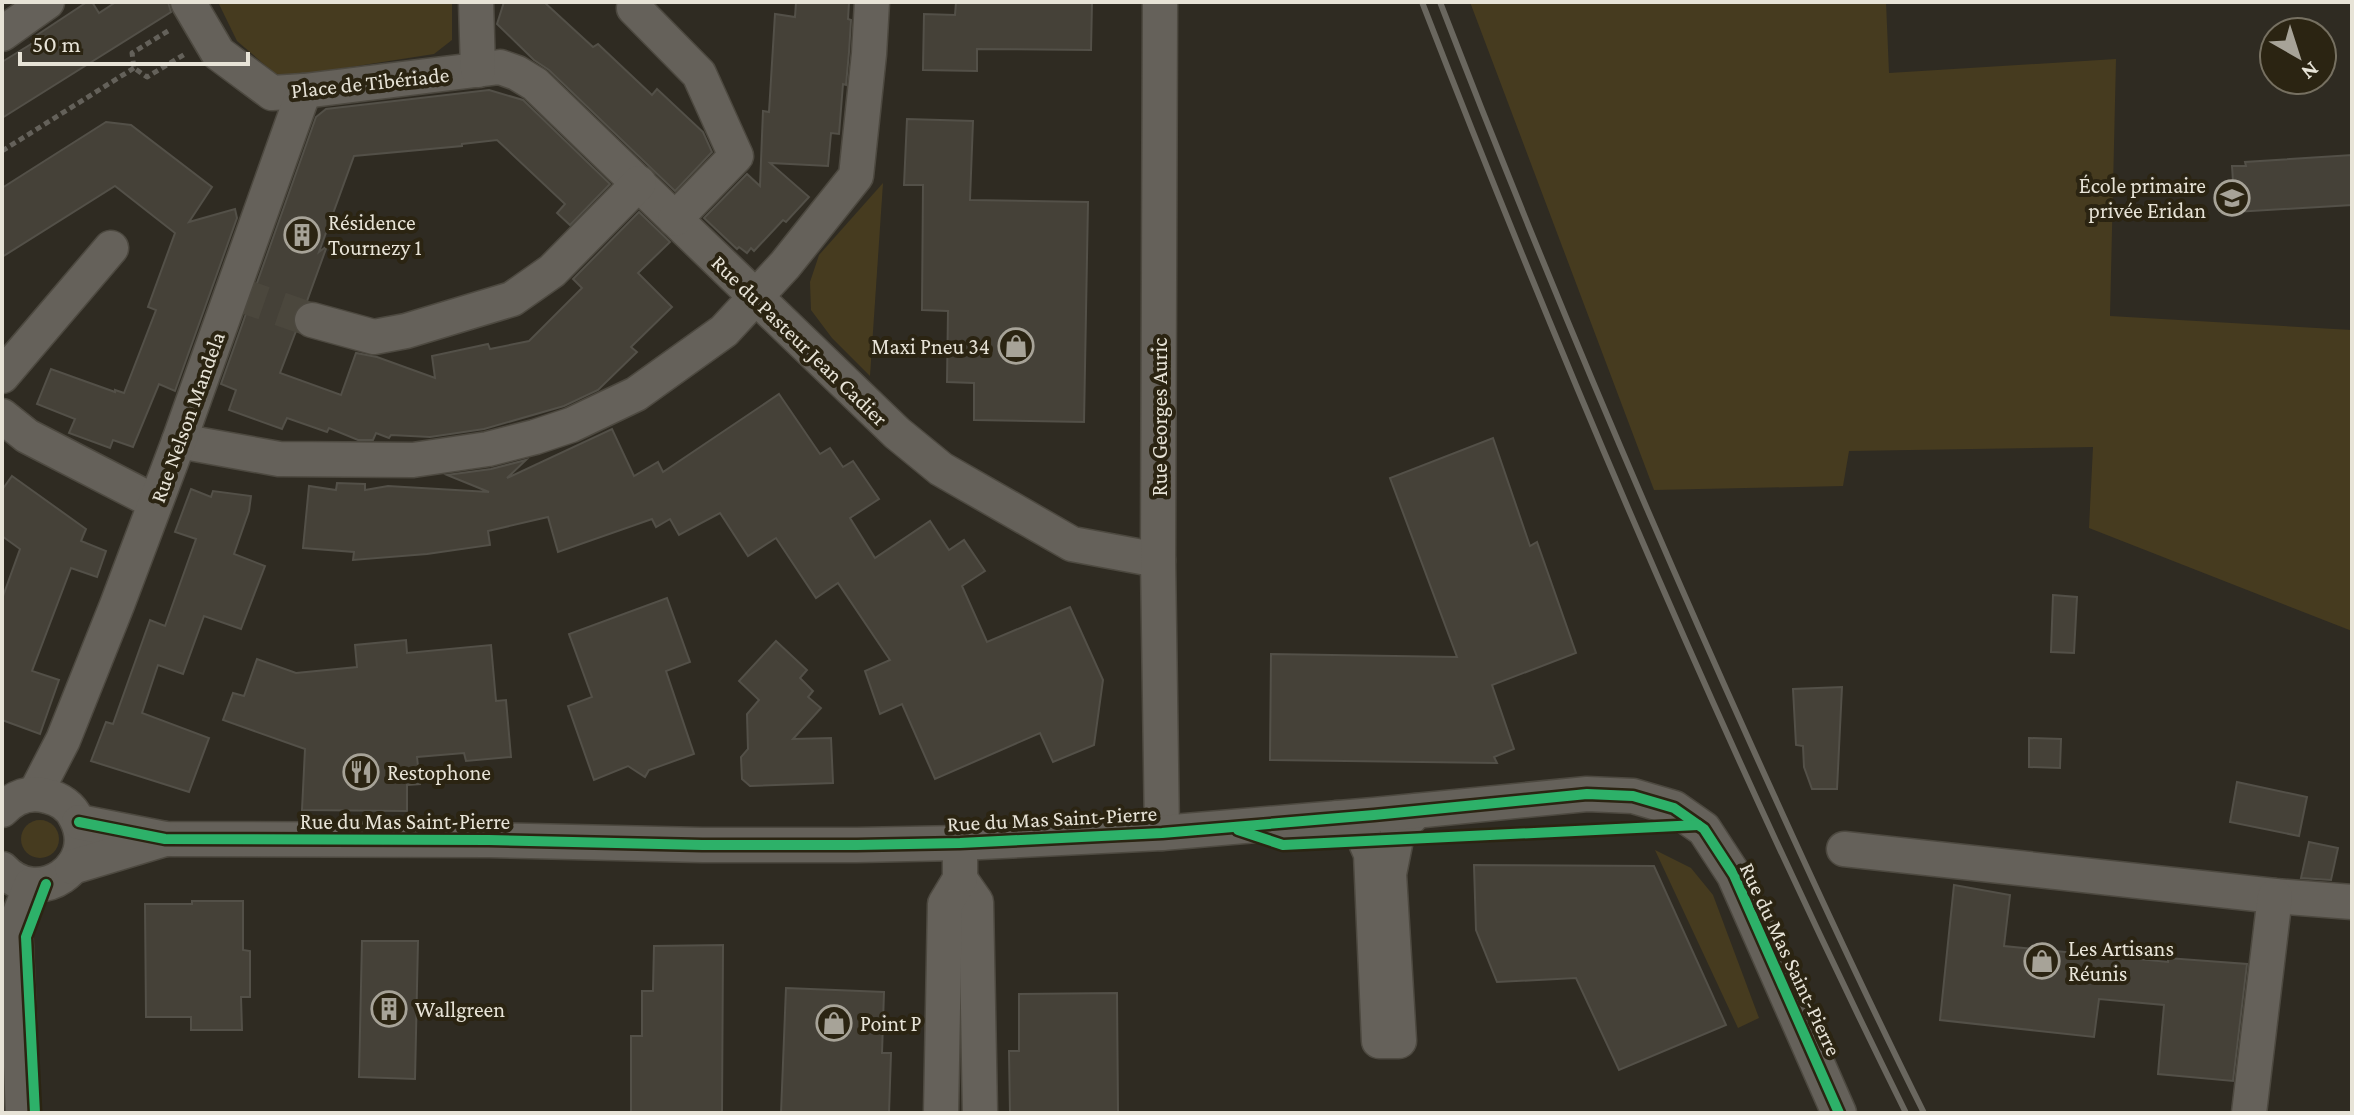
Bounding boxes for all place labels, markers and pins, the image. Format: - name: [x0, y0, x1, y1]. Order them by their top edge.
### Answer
- place label: École primaire privée Eridan: [2079, 173, 2206, 223]
- school or university icon: École primaire privée Eridan: [2213, 179, 2251, 217]
- place label: Résidence Tournezy 1: [328, 210, 422, 260]
- building icon: Résidence Tournezy 1: [283, 216, 321, 254]
- shop icon: Maxi Pneu 34: [997, 327, 1035, 365]
- place label: Maxi Pneu 34: [871, 334, 990, 359]
- restaurant icon: Restophone: [342, 753, 380, 791]
- place label: Restophone: [387, 760, 491, 785]
- place label: Les Artisans Réunis: [2068, 936, 2174, 986]
- shop icon: Les Artisans Réunis: [2023, 942, 2061, 980]
- building icon: Wallgreen: [370, 990, 408, 1028]
- place label: Wallgreen: [415, 997, 505, 1022]
- shop icon: Point P: [815, 1004, 853, 1042]
- place label: Point P: [860, 1011, 922, 1036]

